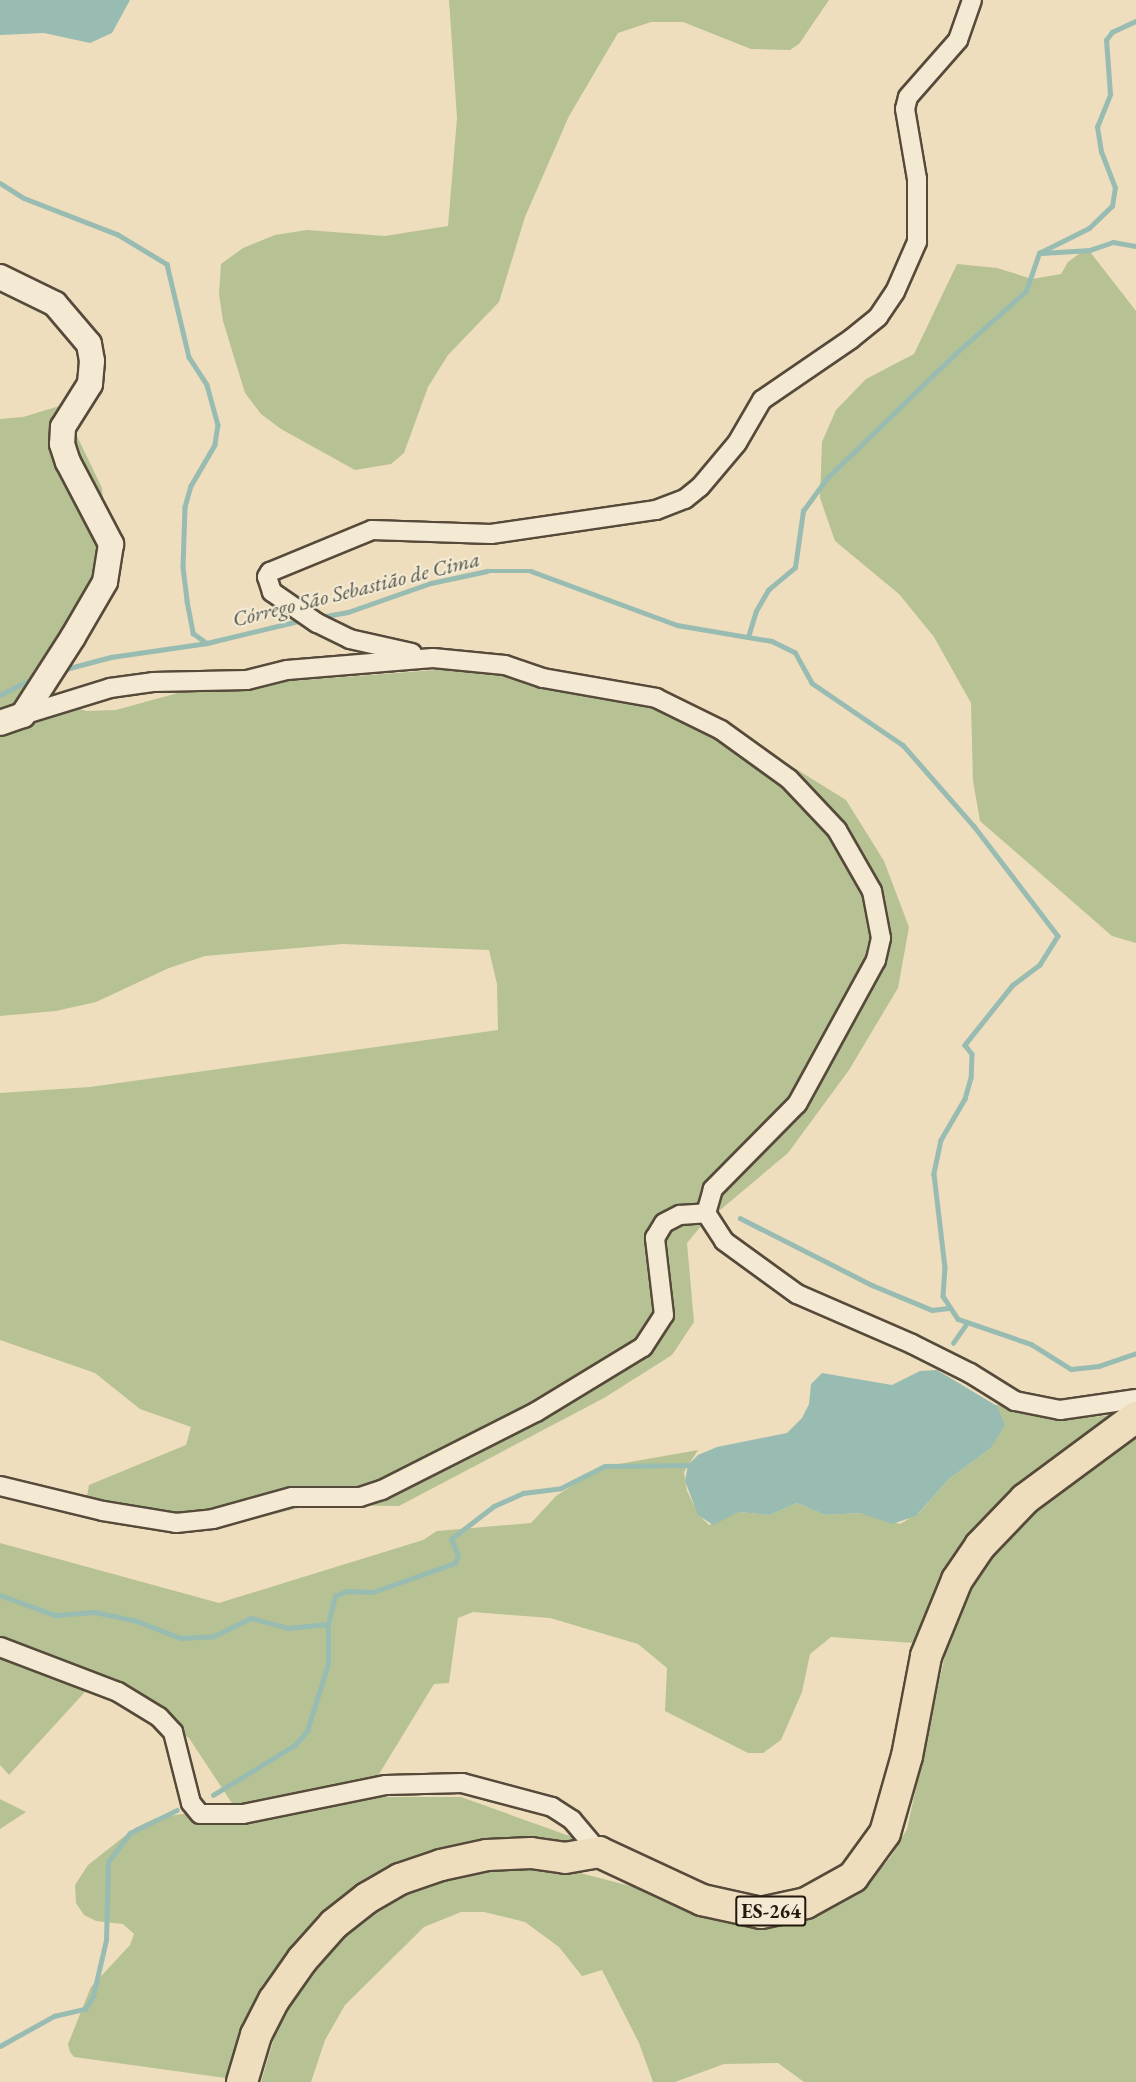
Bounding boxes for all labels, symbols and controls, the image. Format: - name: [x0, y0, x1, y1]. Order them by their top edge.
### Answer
- water label: Córrego São Sebastião de Cima: [230, 545, 482, 633]
- road number: ES-264: [735, 1894, 807, 1928]

